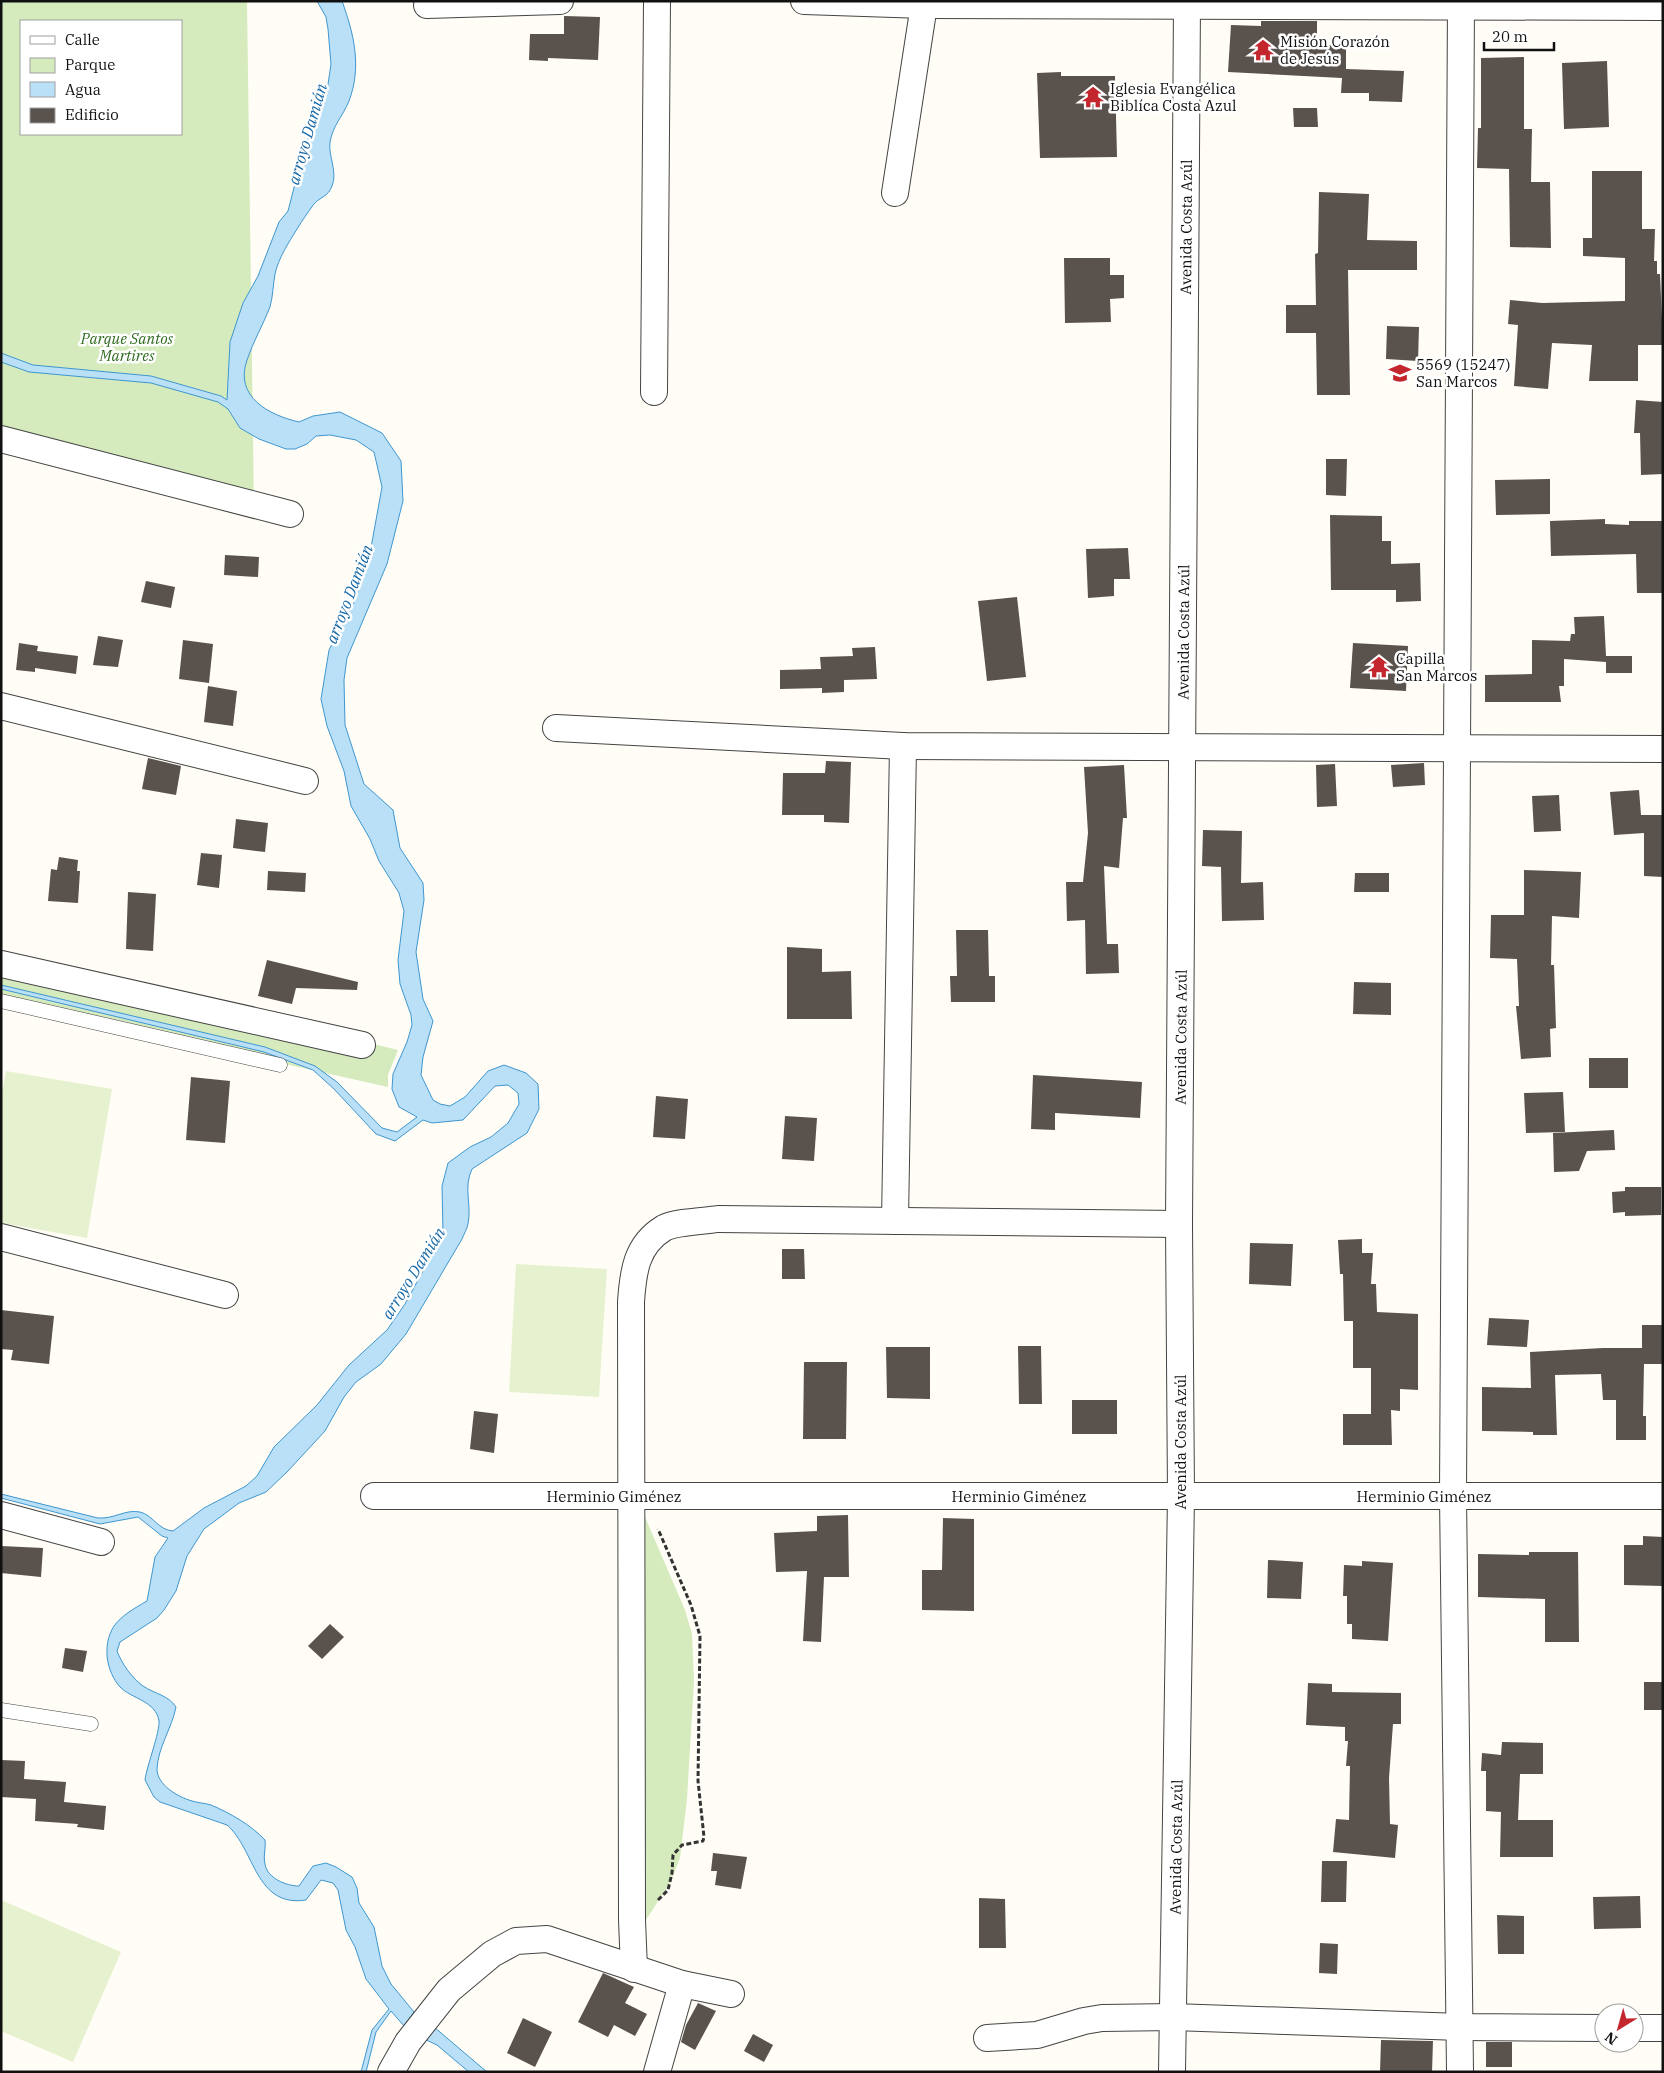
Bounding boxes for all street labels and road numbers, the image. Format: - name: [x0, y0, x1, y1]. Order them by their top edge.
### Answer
- street label: Avenida Costa Azúl: [1176, 159, 1195, 295]
- street label: Avenida Costa Azúl: [1173, 564, 1193, 700]
- street label: Avenida Costa Azúl: [1170, 969, 1190, 1105]
- street label: Avenida Costa Azúl: [1171, 1374, 1190, 1510]
- street label: Herminio Giménez: [547, 1487, 681, 1506]
- street label: Herminio Giménez: [952, 1487, 1086, 1506]
- street label: Herminio Giménez: [1357, 1487, 1491, 1506]
- street label: Avenida Costa Azúl: [1165, 1779, 1186, 1915]

